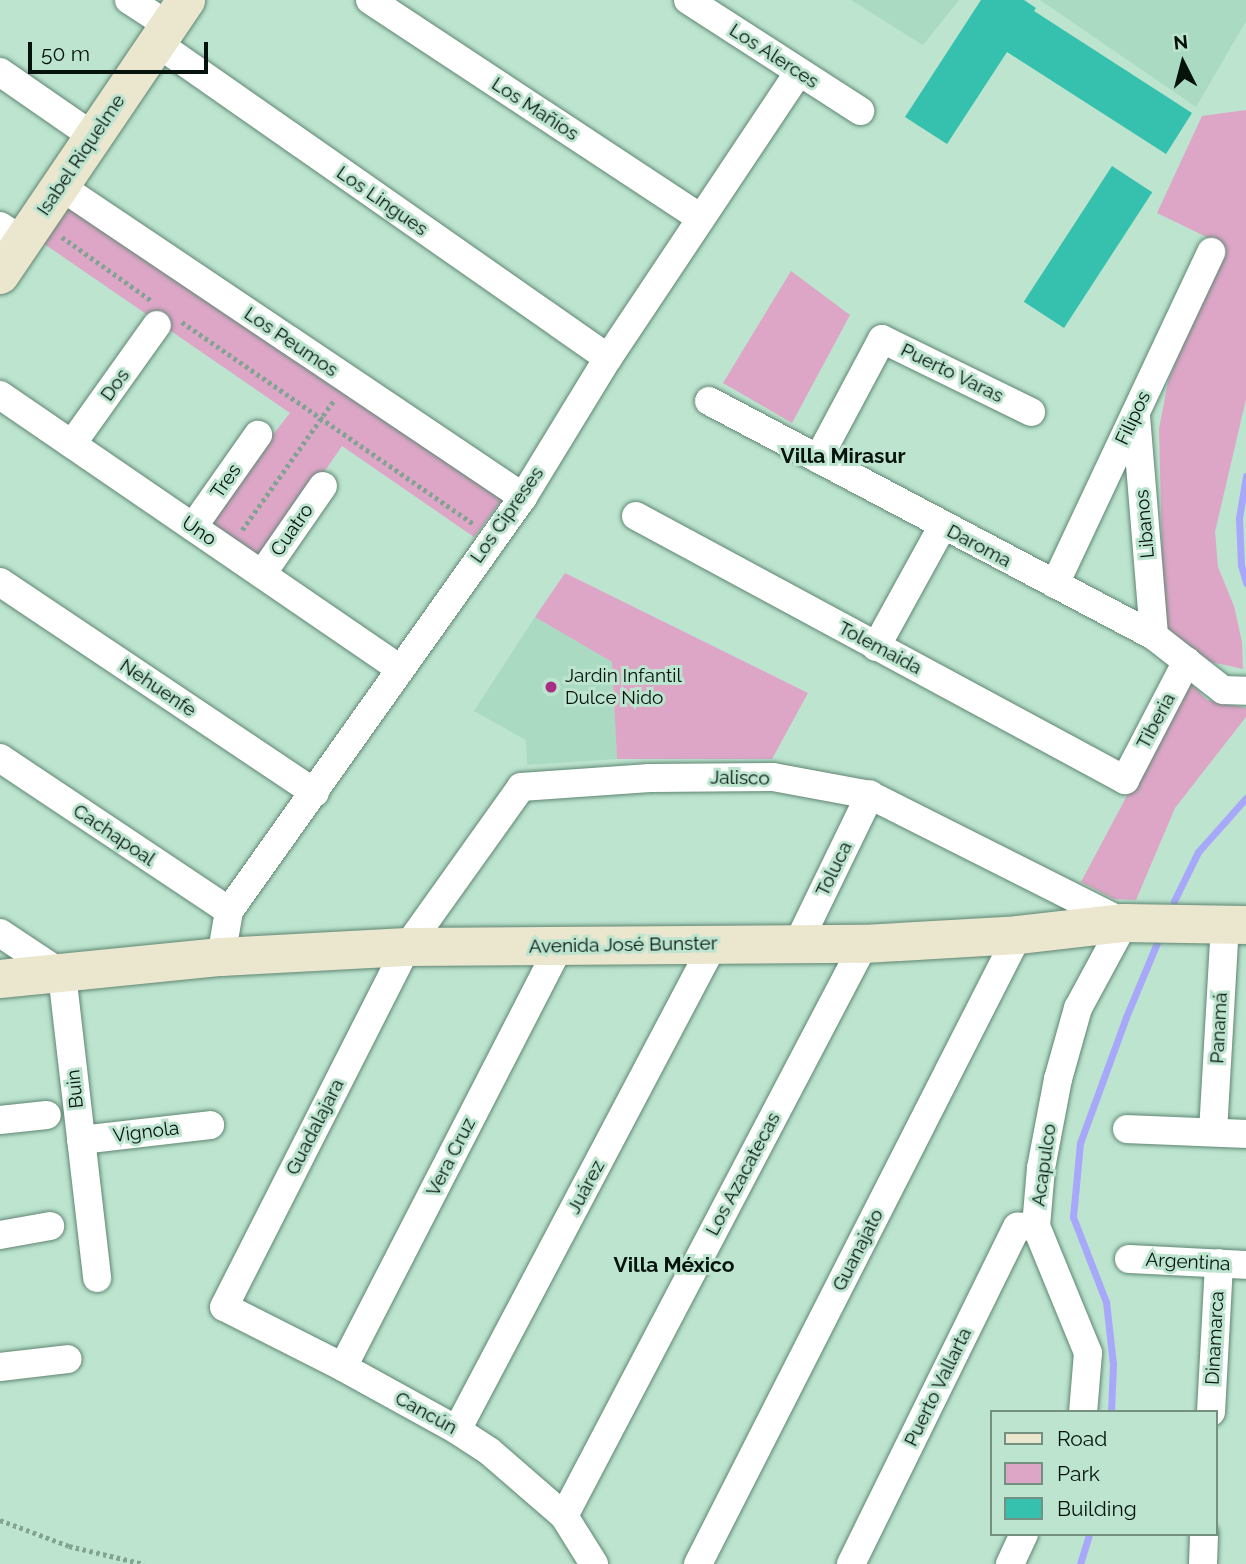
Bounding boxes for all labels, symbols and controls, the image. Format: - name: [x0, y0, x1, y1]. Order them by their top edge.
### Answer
- street label: Los Alerces: [725, 19, 823, 93]
- scale bar: [32, 28, 212, 72]
- north arrow: [1148, 28, 1218, 98]
- text: N: [1172, 30, 1189, 54]
- text: 50 m: [41, 41, 90, 66]
- street label: Los Mañíos: [487, 73, 583, 145]
- street label: Isabel Riquelme: [32, 90, 130, 220]
- street label: Los Lingues: [332, 161, 432, 241]
- street label: Los Peumos: [240, 302, 342, 382]
- street label: Puerto Varas: [897, 338, 1007, 408]
- street label: Dos: [96, 365, 134, 405]
- street label: Filipos: [1111, 387, 1155, 449]
- district label: Villa Mirasur: [780, 443, 906, 469]
- street label: Tres: [206, 459, 246, 503]
- street label: Los Cipreses: [466, 463, 548, 567]
- street label: Libanos: [1131, 489, 1159, 559]
- street label: Cuatro: [266, 499, 318, 561]
- street label: Uno: [177, 511, 221, 551]
- street label: Daroma: [943, 520, 1015, 572]
- street label: Tolemaida: [834, 617, 926, 679]
- street label: Nehuenfe: [115, 654, 201, 722]
- place label: Jardin Infantil Dulce Nido: [565, 665, 682, 709]
- marker: Jardin Infantil Dulce Nido: [543, 679, 559, 695]
- street label: Tiberia: [1132, 689, 1180, 753]
- street label: Jalisco: [710, 766, 770, 790]
- street label: Cachapoal: [69, 799, 159, 871]
- street label: Toluca: [811, 838, 857, 900]
- street label: Avenida José Bunster: [528, 932, 718, 958]
- street label: Panamá: [1206, 992, 1232, 1064]
- street label: Buin: [62, 1068, 88, 1110]
- street label: Guadalajara: [281, 1075, 349, 1179]
- street label: Los Azacatecas: [701, 1108, 785, 1240]
- street label: Vera Cruz: [422, 1114, 480, 1200]
- street label: Vignola: [112, 1117, 180, 1147]
- street label: Acapulco: [1027, 1122, 1061, 1208]
- street label: Juárez: [562, 1156, 610, 1218]
- street label: Guanajato: [828, 1205, 888, 1295]
- street label: Argentina: [1145, 1248, 1231, 1276]
- district label: Villa México: [613, 1252, 735, 1278]
- street label: Dinamarca: [1201, 1290, 1229, 1386]
- street label: Puerto Vallarta: [899, 1324, 977, 1450]
- street label: Cancún: [391, 1387, 461, 1439]
- legend: [990, 1410, 1218, 1536]
- text: Road: [1057, 1426, 1107, 1451]
- text: Park: [1057, 1461, 1100, 1486]
- text: Building: [1057, 1496, 1137, 1521]

